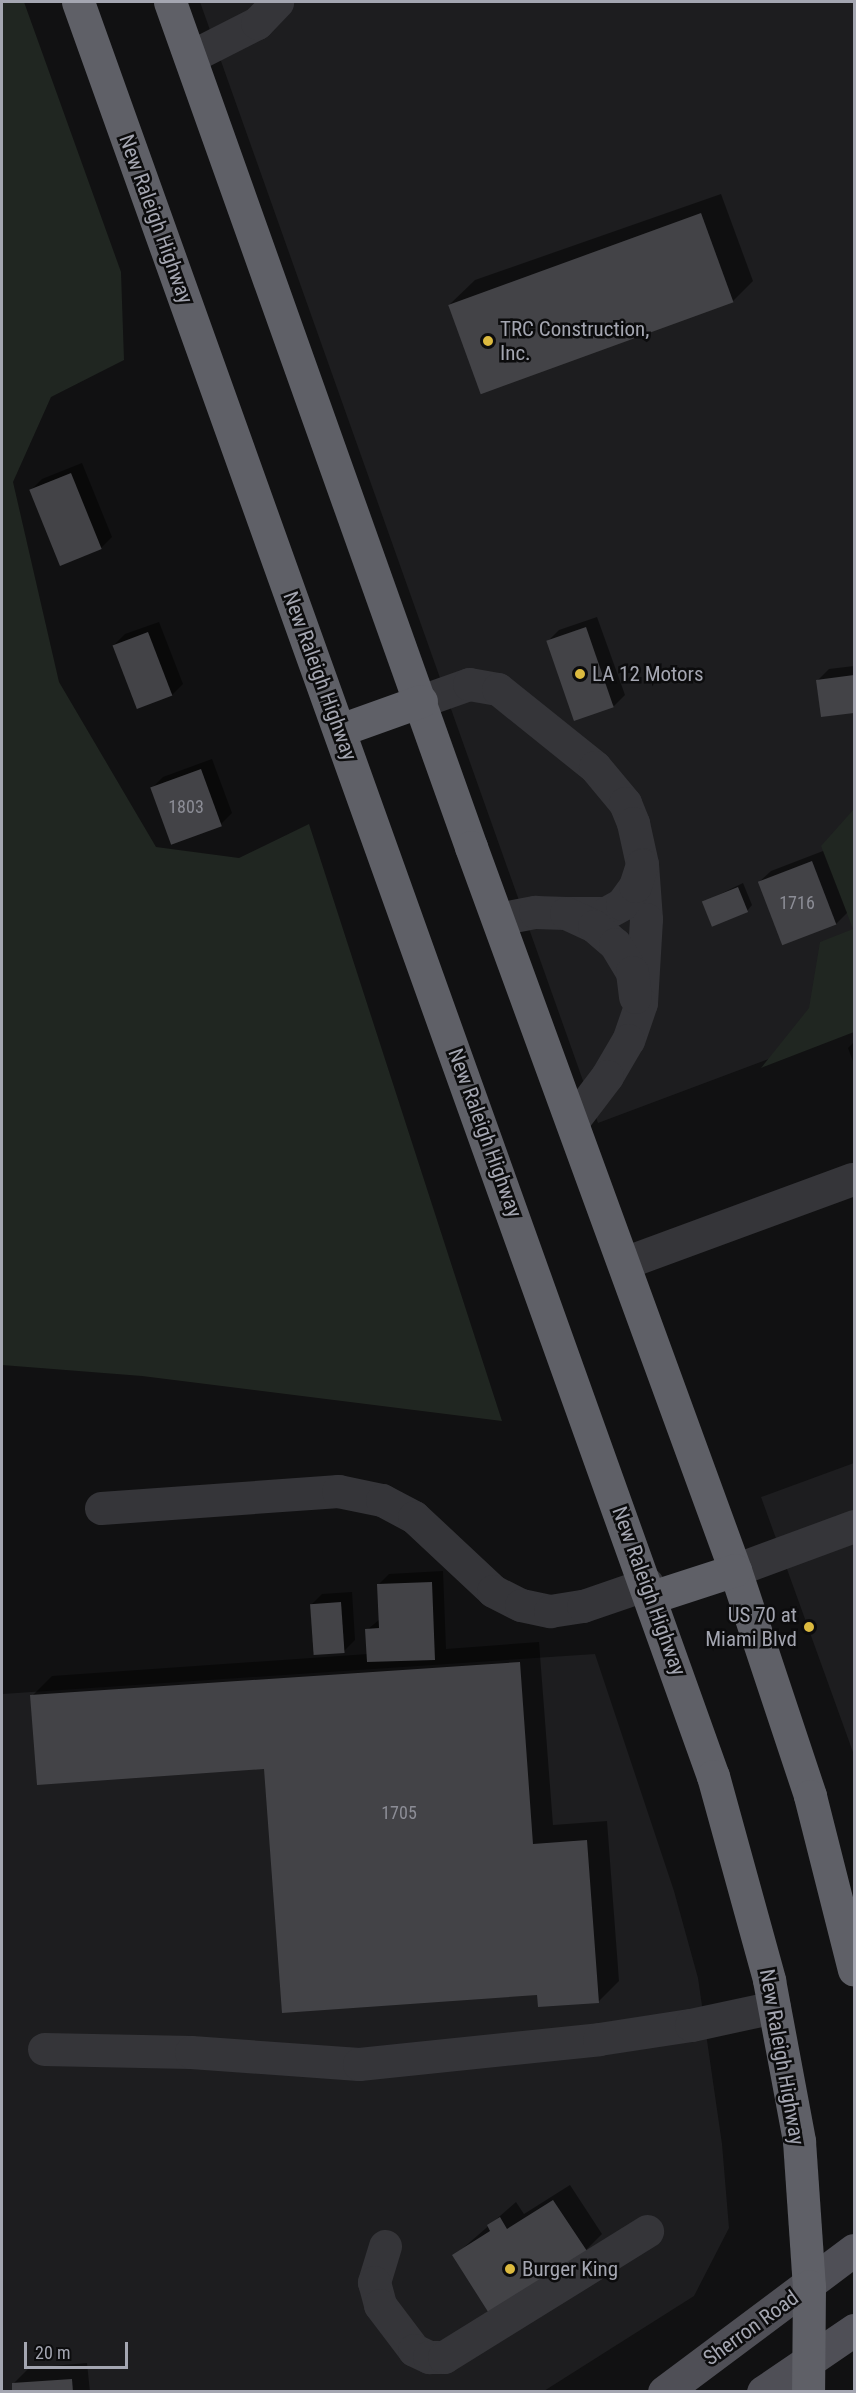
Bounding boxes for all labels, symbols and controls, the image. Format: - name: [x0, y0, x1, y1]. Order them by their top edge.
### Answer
- street label: New Raleigh Highway: [114, 131, 198, 307]
- place label: TRC Construction, Inc.: [500, 316, 649, 366]
- marker: TRC Construction, Inc.: [481, 334, 495, 348]
- street label: New Raleigh Highway: [278, 588, 362, 764]
- place label: LA 12 Motors: [592, 661, 704, 687]
- marker: LA 12 Motors: [573, 667, 587, 681]
- house number: 1803: [168, 796, 204, 818]
- house number: 1716: [779, 892, 815, 914]
- street label: New Raleigh Highway: [443, 1045, 527, 1221]
- street label: New Raleigh Highway: [607, 1503, 691, 1679]
- place label: US 70 at Miami Blvd: [705, 1602, 797, 1652]
- marker: US 70 at Miami Blvd: [802, 1620, 816, 1634]
- house number: 1705: [381, 1802, 417, 1824]
- street label: New Raleigh Highway: [754, 1967, 810, 2147]
- place label: Burger King: [522, 2256, 618, 2282]
- marker: Burger King: [503, 2262, 517, 2276]
- street label: Sherron Road: [699, 2285, 803, 2371]
- scale bar: [27, 2330, 130, 2368]
- text: 20 m: [35, 2342, 70, 2363]

